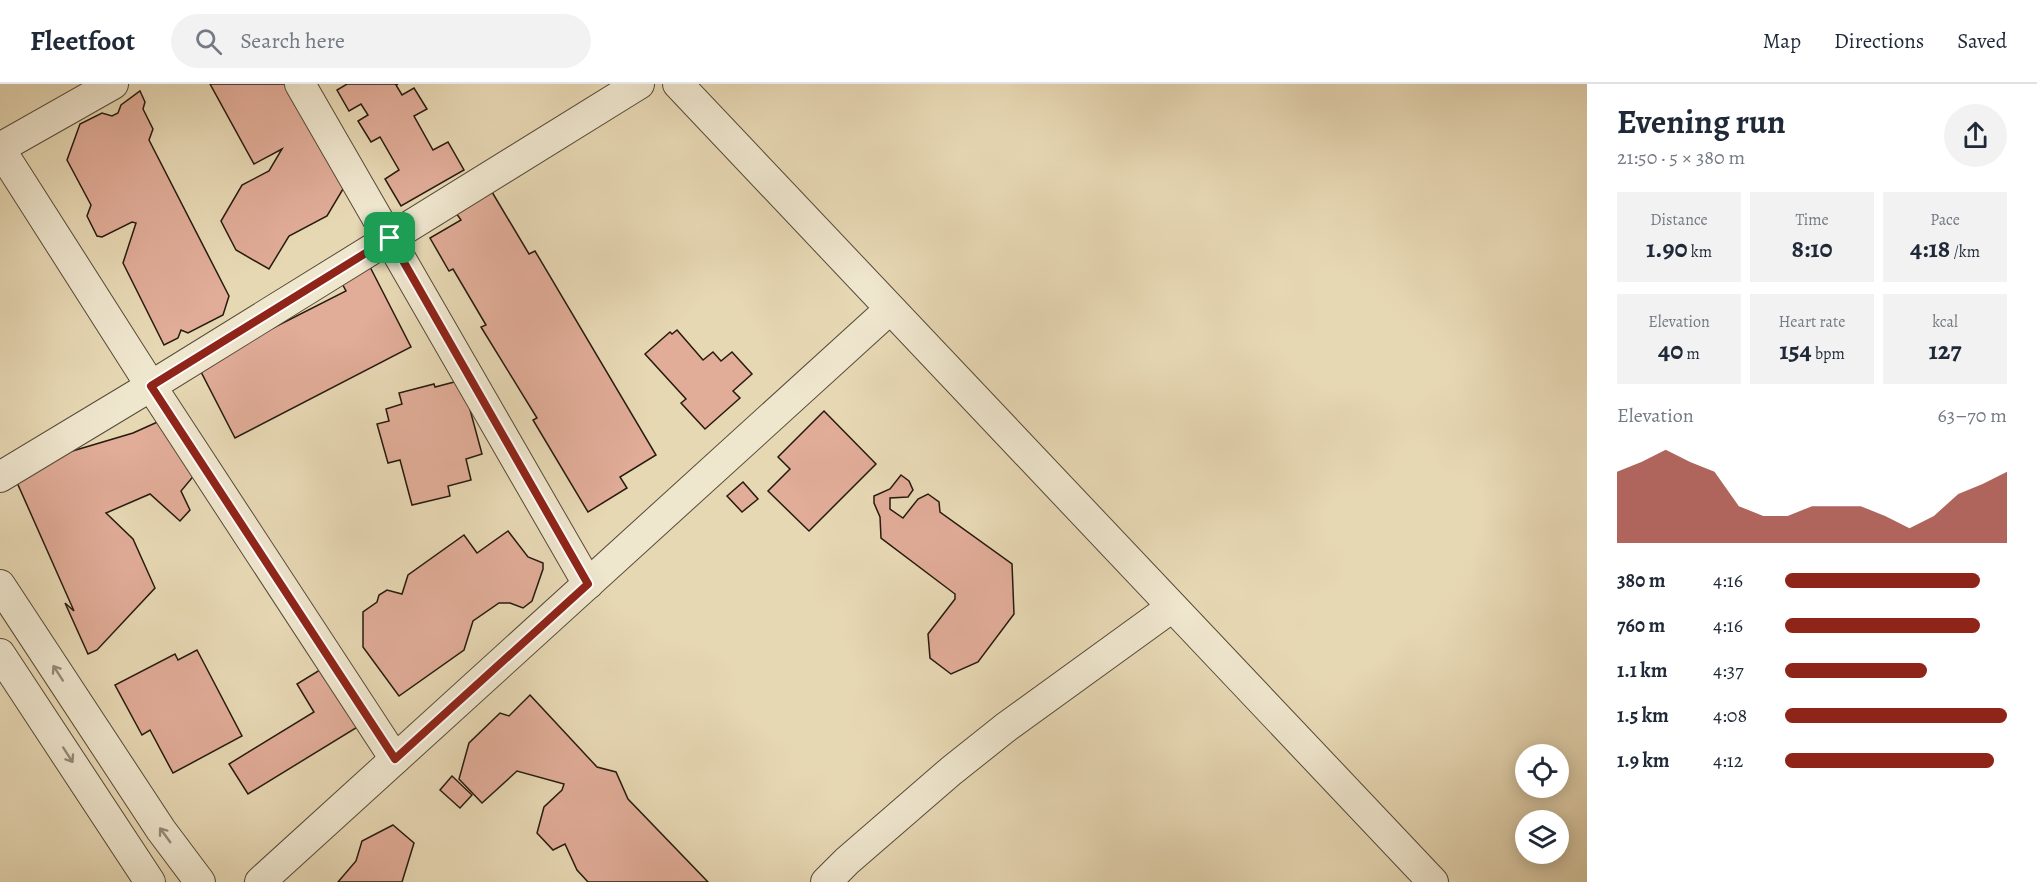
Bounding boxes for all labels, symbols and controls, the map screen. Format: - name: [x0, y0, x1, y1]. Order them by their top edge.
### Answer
- search box: [171, 14, 591, 68]
- text: Fleetfoot: [30, 22, 135, 60]
- icon: search: [192, 25, 225, 58]
- text: Search here: [240, 26, 345, 56]
- text: Map: [1763, 27, 1801, 55]
- text: Directions: [1834, 27, 1924, 55]
- text: Saved: [1957, 27, 2007, 55]
- text: Evening run: [1617, 99, 1786, 144]
- button: share: [1944, 104, 2007, 167]
- text: 21:50 · 5 × 380 m: [1617, 144, 1745, 171]
- text: Distance: [1650, 209, 1708, 231]
- text: Time: [1795, 209, 1829, 231]
- text: Pace: [1930, 209, 1960, 231]
- pin: [364, 212, 415, 263]
- icon: arrive: [373, 221, 406, 254]
- text: 1.90: [1646, 231, 1688, 266]
- text: 8:10: [1791, 231, 1833, 266]
- text: 4:18: [1910, 231, 1950, 266]
- text: km: [1688, 241, 1712, 263]
- text: /km: [1950, 241, 1980, 263]
- text: Elevation: [1648, 311, 1710, 333]
- text: Heart rate: [1779, 311, 1845, 333]
- text: kcal: [1932, 311, 1958, 333]
- text: 40: [1658, 333, 1683, 368]
- text: 154: [1779, 333, 1812, 368]
- text: 127: [1929, 333, 1961, 368]
- text: m: [1683, 343, 1700, 365]
- text: bpm: [1812, 343, 1845, 365]
- text: Elevation: [1617, 402, 1694, 429]
- text: 63–70 m: [1938, 402, 2007, 429]
- text: 380 m: [1617, 567, 1666, 594]
- text: 4:16: [1713, 567, 1743, 594]
- text: 760 m: [1617, 612, 1665, 639]
- text: 4:16: [1713, 612, 1743, 639]
- text: 1.1 km: [1617, 657, 1667, 684]
- text: 4:37: [1713, 657, 1744, 684]
- one-way arrow: [51, 664, 64, 681]
- text: 1.5 km: [1617, 702, 1669, 729]
- text: 4:08: [1713, 702, 1747, 729]
- map controls: [1515, 744, 1569, 864]
- button: locate: [1515, 744, 1569, 798]
- one-way arrow: [62, 746, 74, 763]
- text: 1.9 km: [1617, 747, 1670, 774]
- text: 4:12: [1713, 747, 1743, 774]
- button: layers: [1515, 810, 1569, 864]
- one-way arrow: [159, 828, 172, 844]

